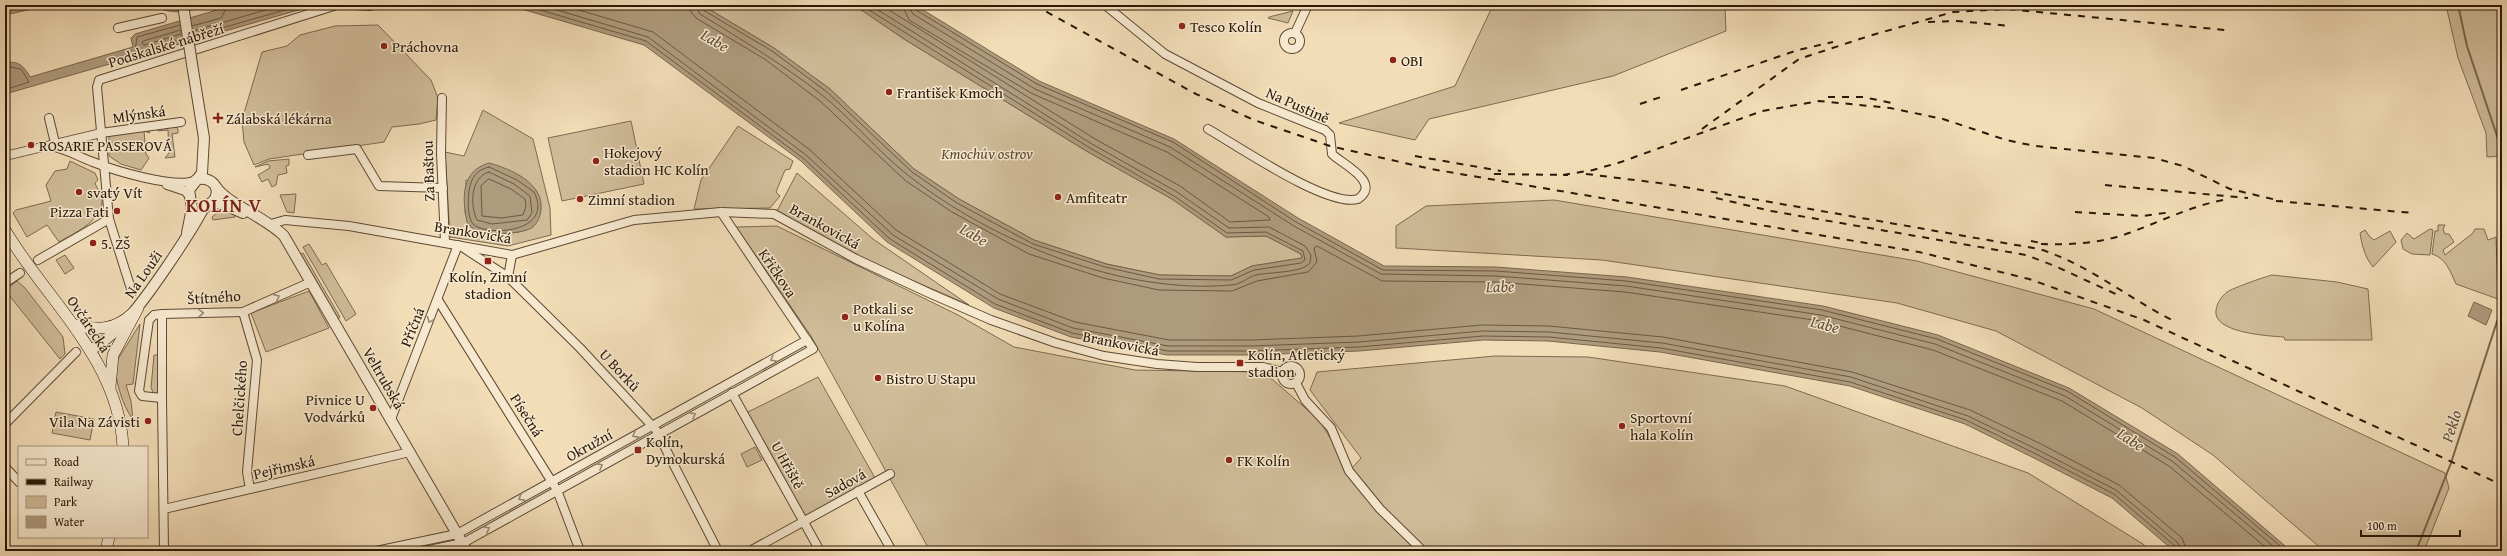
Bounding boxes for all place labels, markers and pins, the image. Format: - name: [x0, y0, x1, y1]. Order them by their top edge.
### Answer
- place label: Tesco Kolín: [1190, 16, 1262, 37]
- marker: Tesco Kolín: [1177, 21, 1187, 31]
- place label: Práchovna: [392, 36, 459, 57]
- marker: Práchovna: [379, 41, 389, 51]
- place label: OBI: [1401, 50, 1423, 71]
- marker: OBI: [1388, 55, 1398, 65]
- place label: František Kmoch: [897, 82, 1003, 103]
- marker: František Kmoch: [884, 87, 894, 97]
- place label: Zálabská lékárna: [226, 108, 332, 129]
- marker: Zálabská lékárna: [213, 113, 223, 123]
- place label: ROSARIE PASSEROVÁ: [39, 135, 172, 156]
- marker: ROSARIE PASSEROVÁ: [26, 140, 36, 150]
- place label: Hokejový stadion HC Kolín: [604, 142, 709, 180]
- marker: Hokejový stadion HC Kolín: [591, 156, 601, 166]
- place label: svatý Vít: [87, 182, 143, 203]
- marker: svatý Vít: [74, 187, 84, 197]
- place label: Amfiteatr: [1066, 187, 1127, 208]
- place label: Zimní stadion: [588, 189, 676, 210]
- marker: Amfiteatr: [1053, 192, 1063, 202]
- marker: Zimní stadion: [575, 194, 585, 204]
- place label: Pizza Fati: [50, 201, 109, 222]
- marker: Pizza Fati: [112, 206, 122, 216]
- place label: 5. ZŠ: [101, 233, 130, 254]
- marker: 5. ZŠ: [88, 238, 98, 248]
- marker: Kolín, Zimní stadion: [483, 256, 493, 266]
- place label: Kolín, Zimní stadion: [449, 266, 527, 304]
- place label: Potkali se u Kolína: [853, 298, 913, 336]
- marker: Potkali se u Kolína: [840, 312, 850, 322]
- place label: Kolín, Atletický stadion: [1248, 344, 1346, 382]
- marker: Kolín, Atletický stadion: [1235, 358, 1245, 368]
- place label: Bistro U Stapu: [886, 368, 977, 389]
- marker: Bistro U Stapu: [873, 373, 883, 383]
- place label: Pivnice U Vodvárků: [304, 389, 366, 427]
- marker: Pivnice U Vodvárků: [368, 403, 378, 413]
- place label: Sportovní hala Kolín: [1630, 407, 1694, 445]
- place label: Vila Na Závisti: [49, 411, 140, 432]
- marker: Vila Na Závisti: [143, 416, 153, 426]
- marker: Sportovní hala Kolín: [1617, 421, 1627, 431]
- place label: Kolín, Dymokurská: [646, 431, 725, 469]
- marker: Kolín, Dymokurská: [633, 445, 643, 455]
- place label: FK Kolín: [1237, 450, 1290, 471]
- marker: FK Kolín: [1224, 455, 1234, 465]

